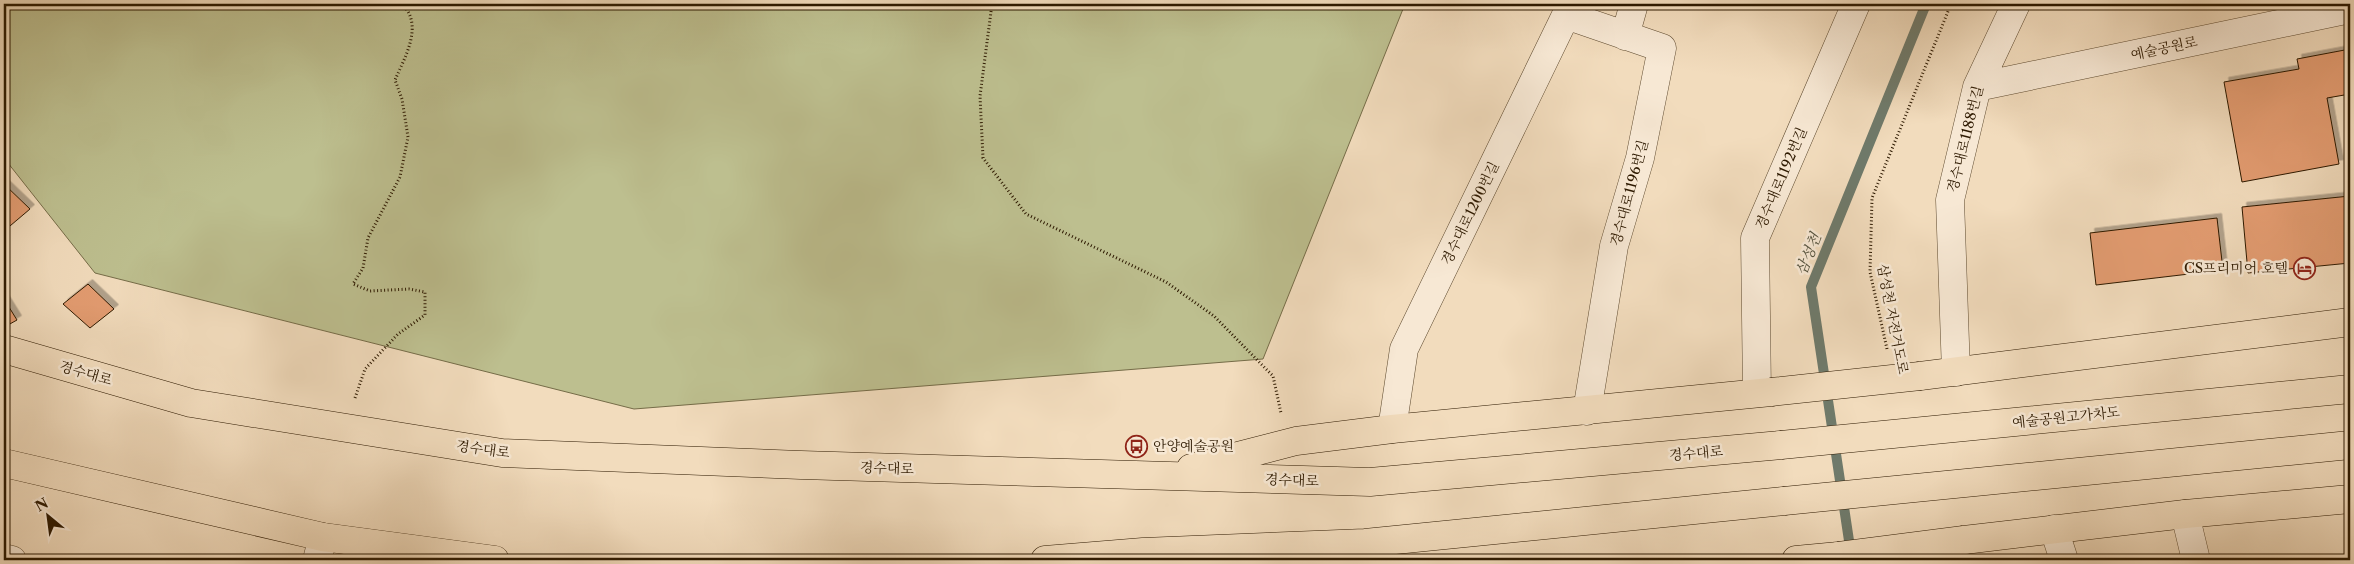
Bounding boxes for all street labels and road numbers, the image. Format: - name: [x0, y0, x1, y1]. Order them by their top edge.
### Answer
- street label: 예술공원로: [2129, 32, 2199, 64]
- street label: 경수대로1188번길: [1943, 84, 1987, 194]
- street label: 경수대로1192번길: [1751, 124, 1811, 232]
- street label: 경수대로1196번길: [1606, 138, 1652, 248]
- street label: 경수대로1200번길: [1437, 158, 1503, 268]
- street label: 삼성천 자전거도로: [1873, 262, 1913, 376]
- street label: 경수대로: [58, 357, 115, 389]
- street label: 예술공원고가차도: [2011, 402, 2121, 432]
- street label: 경수대로: [455, 436, 512, 462]
- street label: 경수대로: [1668, 442, 1724, 464]
- street label: 경수대로: [860, 458, 915, 478]
- street label: 경수대로: [1265, 470, 1320, 490]

